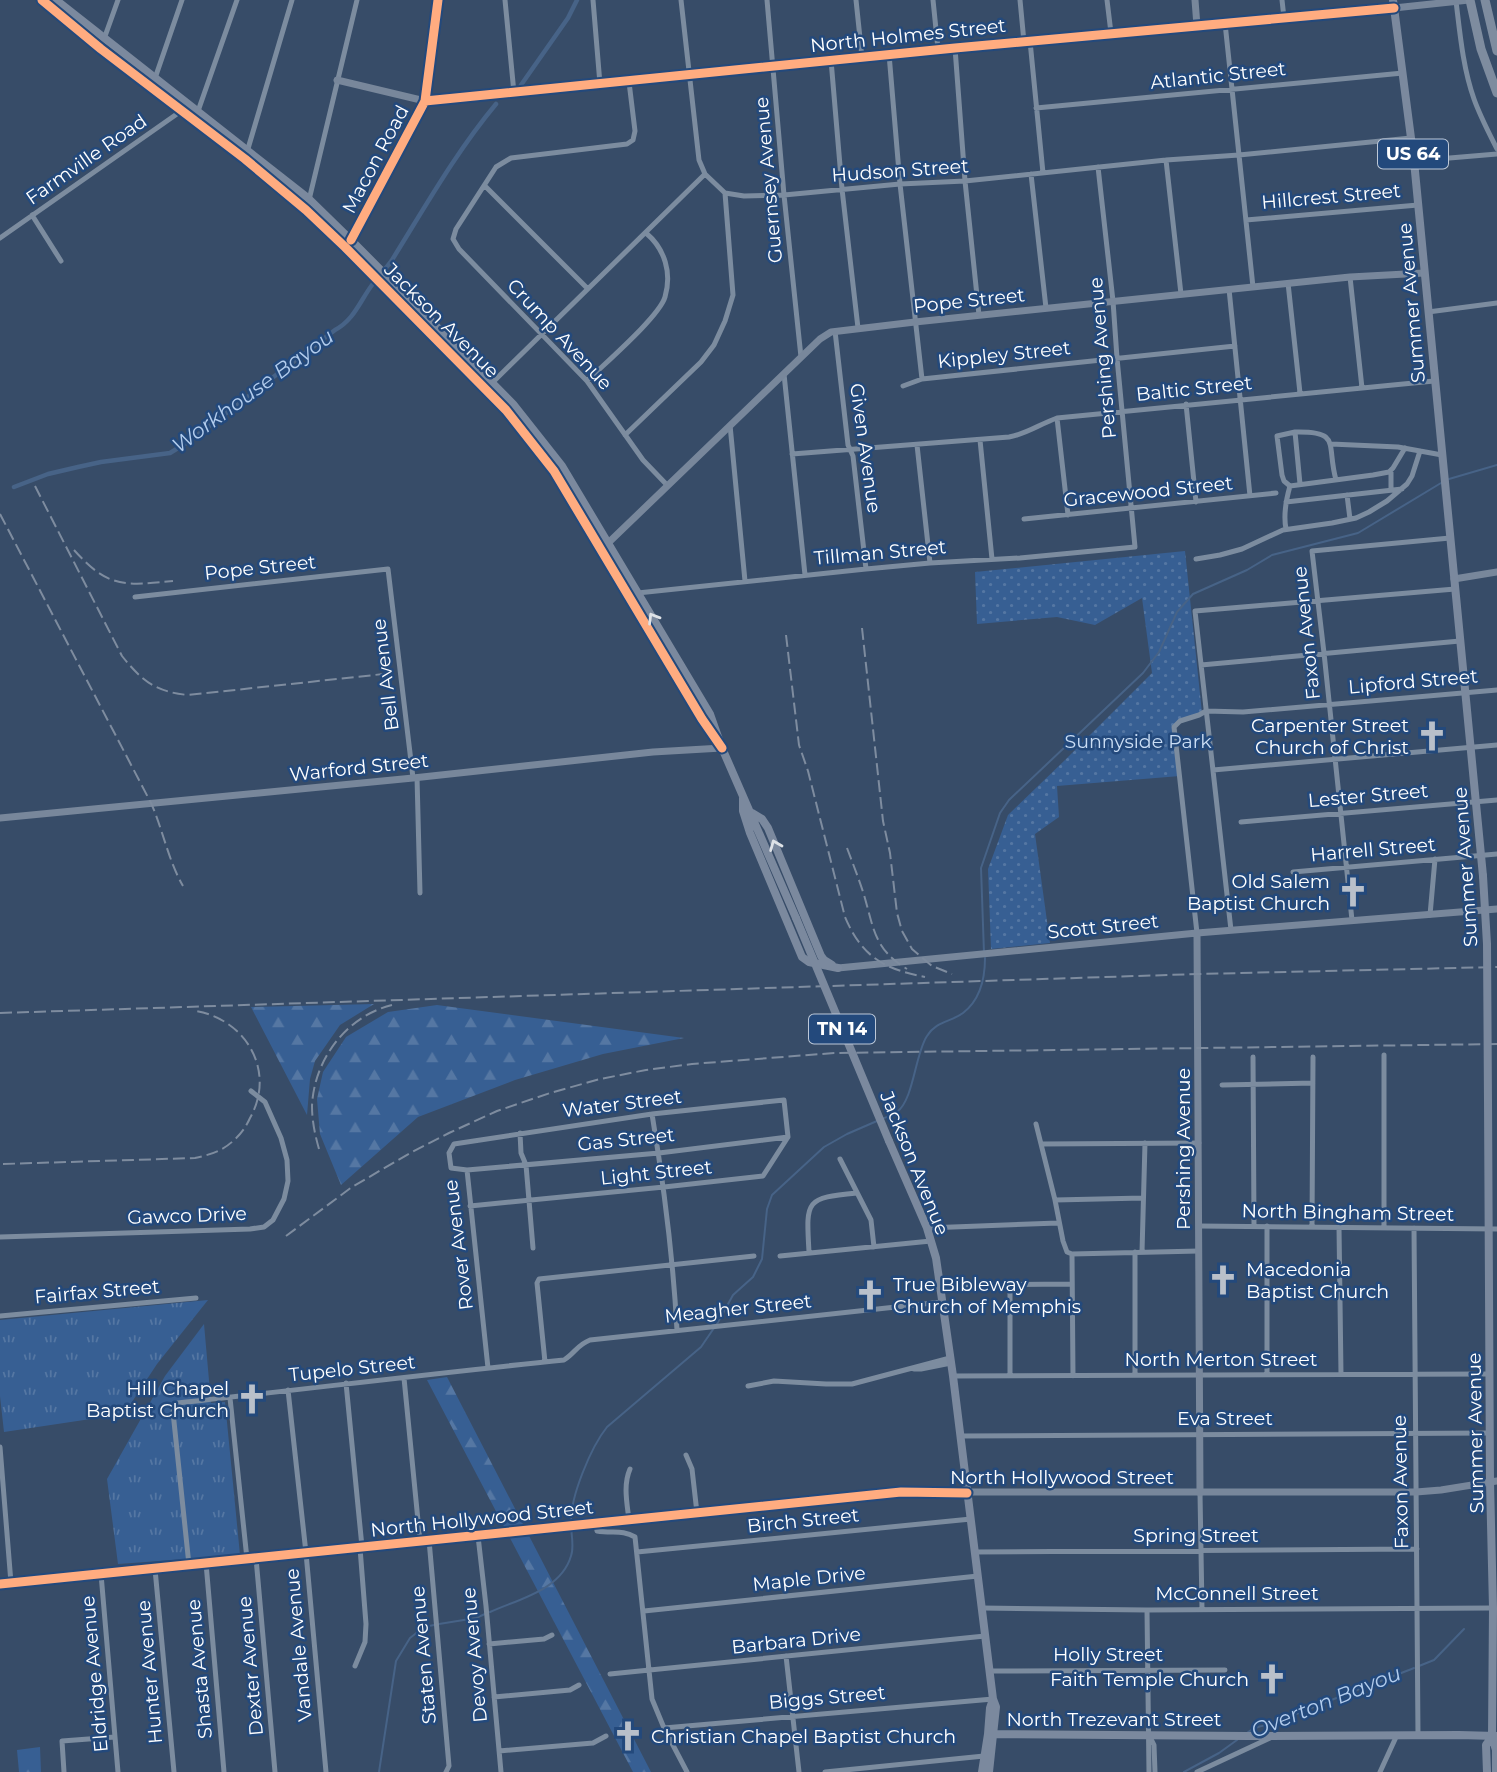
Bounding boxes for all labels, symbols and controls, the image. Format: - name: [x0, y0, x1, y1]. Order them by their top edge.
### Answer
- street label: North Holmes Street: [809, 14, 1007, 57]
- street label: Atlantic Street: [1149, 57, 1287, 94]
- street label: Guernsey Avenue: [750, 96, 787, 264]
- street label: Macon Road: [337, 101, 414, 217]
- street label: Farmville Road: [22, 109, 151, 210]
- road number: US 64: [1378, 140, 1448, 168]
- street label: Hudson Street: [831, 154, 970, 187]
- street label: Hillcrest Street: [1260, 179, 1402, 214]
- street label: Summer Avenue: [1393, 222, 1430, 384]
- street label: Jackson Avenue: [379, 257, 504, 383]
- street label: Crump Avenue: [502, 274, 617, 395]
- street label: Pershing Avenue: [1084, 276, 1121, 440]
- street label: Pope Street: [912, 283, 1026, 318]
- water label: Workhouse Bayou: [167, 323, 338, 458]
- street label: Kippley Street: [936, 336, 1072, 373]
- street label: Baltic Street: [1135, 371, 1253, 406]
- street label: Given Avenue: [845, 382, 886, 514]
- street label: Gracewood Street: [1062, 471, 1234, 512]
- street label: Tillman Street: [813, 535, 948, 570]
- street label: Pope Street: [203, 550, 317, 585]
- street label: Faxon Avenue: [1288, 565, 1325, 701]
- one-way arrow: [648, 612, 661, 625]
- street label: Bell Avenue: [367, 618, 404, 732]
- street label: Lipford Street: [1347, 664, 1479, 699]
- place label: Carpenter Street Church of Christ: [1251, 714, 1409, 759]
- church icon: Carpenter Street Church of Christ: [1415, 719, 1449, 753]
- park label: Sunnyside Park: [1064, 730, 1212, 753]
- street label: Warford Street: [288, 749, 430, 786]
- street label: Lester Street: [1307, 779, 1429, 812]
- street label: Summer Avenue: [1448, 786, 1483, 948]
- street label: Harrell Street: [1309, 833, 1437, 866]
- one-way arrow: [769, 839, 783, 852]
- place label: Old Salem Baptist Church: [1187, 870, 1330, 915]
- church icon: Old Salem Baptist Church: [1336, 875, 1370, 909]
- street label: Scott Street: [1046, 909, 1160, 944]
- road number: TN 14: [809, 1014, 875, 1044]
- street label: Pershing Avenue: [1172, 1068, 1195, 1230]
- street label: Water Street: [561, 1085, 683, 1122]
- street label: Jackson Avenue: [875, 1087, 954, 1238]
- street label: Gas Street: [576, 1123, 676, 1156]
- street label: Light Street: [599, 1155, 713, 1190]
- street label: Rover Avenue: [439, 1178, 478, 1311]
- street label: North Bingham Street: [1241, 1199, 1455, 1226]
- street label: Gawco Drive: [127, 1202, 247, 1229]
- place label: Macedonia Baptist Church: [1246, 1258, 1389, 1303]
- church icon: Macedonia Baptist Church: [1206, 1263, 1240, 1297]
- place label: True Bibleway Church of Memphis: [893, 1273, 1081, 1318]
- street label: Fairfax Street: [33, 1275, 161, 1308]
- church icon: True Bibleway Church of Memphis: [853, 1278, 887, 1312]
- street label: Meagher Street: [663, 1289, 813, 1328]
- street label: North Merton Street: [1125, 1348, 1318, 1371]
- street label: Tupelo Street: [288, 1350, 417, 1387]
- street label: Summer Avenue: [1463, 1353, 1488, 1513]
- place label: Hill Chapel Baptist Church: [86, 1377, 229, 1422]
- church icon: Hill Chapel Baptist Church: [235, 1382, 269, 1416]
- street label: Eva Street: [1177, 1407, 1273, 1430]
- street label: Faxon Avenue: [1388, 1415, 1413, 1549]
- street label: North Hollywood Street: [950, 1466, 1174, 1489]
- street label: North Hollywood Street: [369, 1495, 595, 1542]
- street label: Birch Street: [746, 1503, 861, 1538]
- street label: Spring Street: [1133, 1524, 1259, 1547]
- street label: Maple Drive: [751, 1561, 867, 1596]
- street label: Vandale Avenue: [280, 1567, 317, 1722]
- street label: McConnell Street: [1155, 1582, 1319, 1605]
- street label: Staten Avenue: [406, 1585, 441, 1725]
- street label: Devoy Avenue: [457, 1586, 492, 1724]
- street label: Eldridge Avenue: [76, 1595, 113, 1753]
- street label: Dexter Avenue: [233, 1595, 268, 1737]
- street label: Shasta Avenue: [182, 1598, 217, 1740]
- street label: Hunter Avenue: [132, 1599, 167, 1745]
- street label: Barbara Drive: [730, 1622, 862, 1659]
- street label: Holly Street: [1053, 1643, 1163, 1666]
- water label: Overton Bayou: [1247, 1660, 1404, 1743]
- church icon: Faith Temple Church: [1255, 1662, 1289, 1696]
- place label: Faith Temple Church: [1050, 1668, 1249, 1691]
- street label: Biggs Street: [768, 1681, 887, 1714]
- street label: North Trezevant Street: [1006, 1708, 1222, 1731]
- church icon: Christian Chapel Baptist Church: [611, 1719, 645, 1753]
- place label: Christian Chapel Baptist Church: [651, 1725, 956, 1748]

